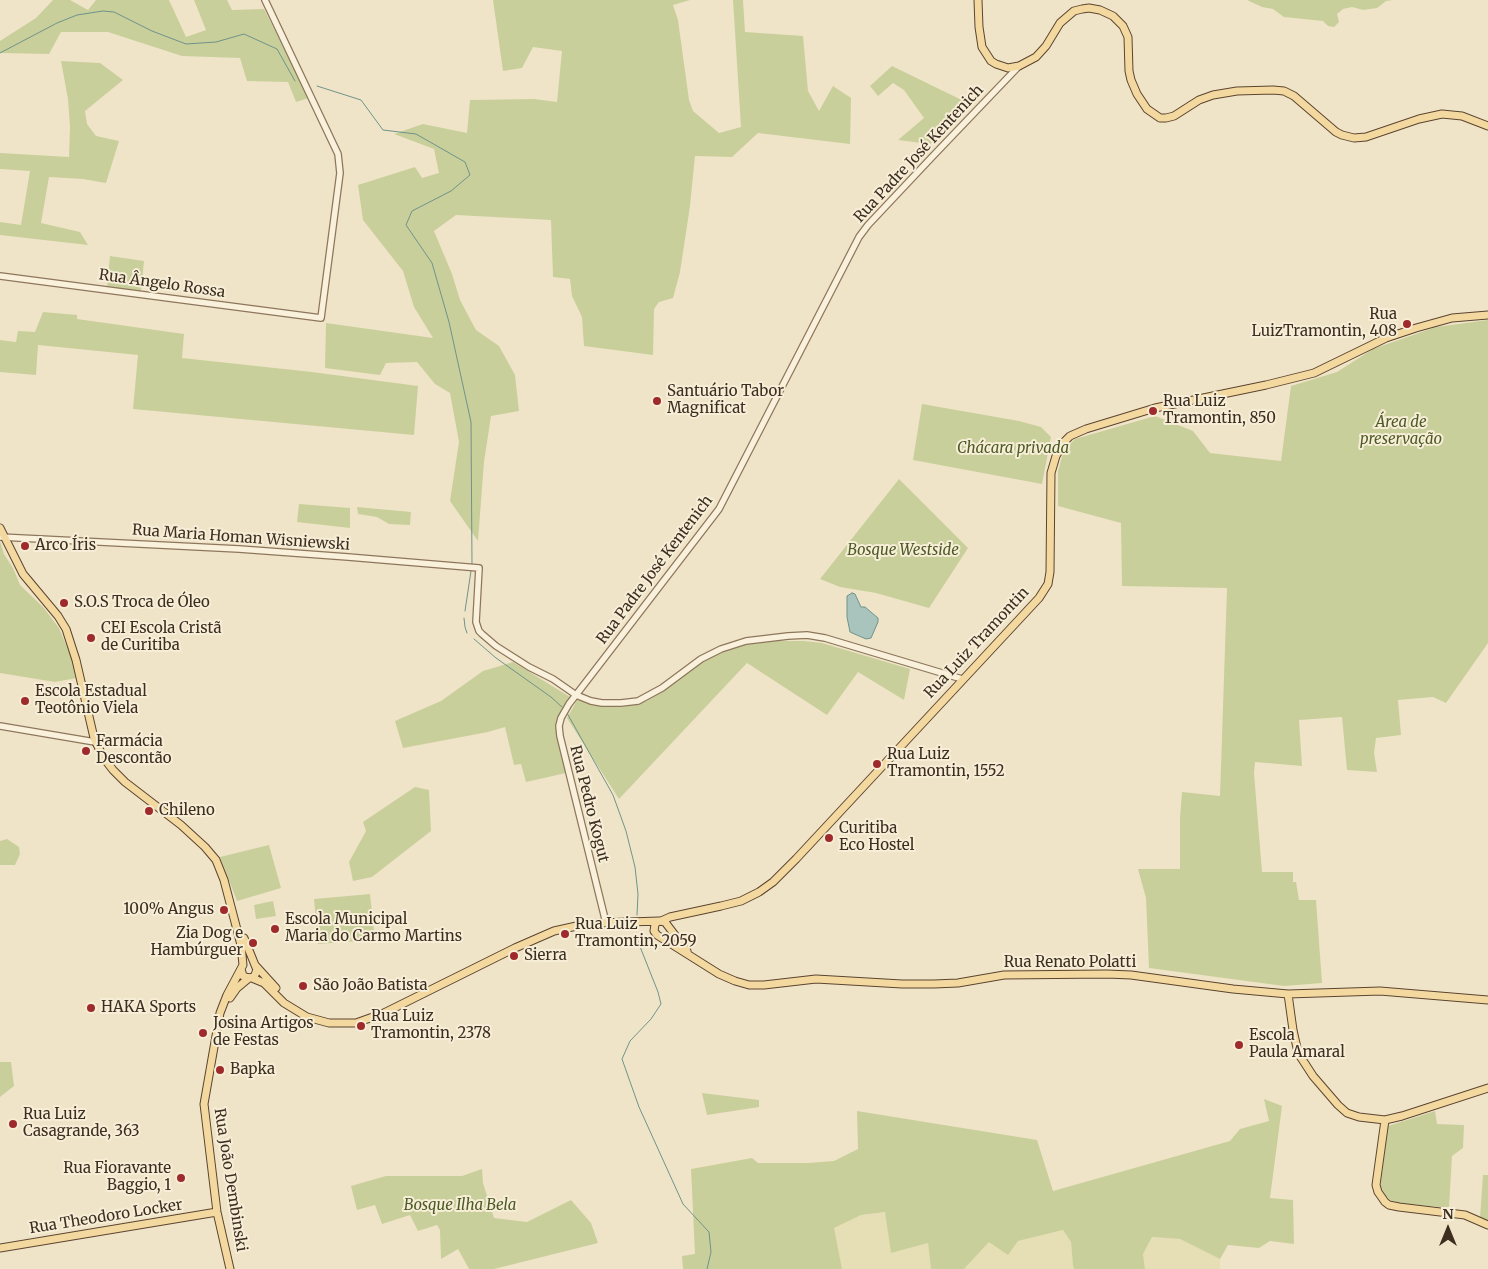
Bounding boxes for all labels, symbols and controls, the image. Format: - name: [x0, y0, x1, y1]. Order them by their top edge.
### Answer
- street label: Rua Padre José Kentenich: [850, 81, 988, 227]
- street label: Rua Ângelo Rossa: [98, 266, 226, 302]
- place label: Rua LuizTramontin, 408: [1252, 306, 1397, 341]
- marker: Rua LuizTramontin, 408: [1401, 318, 1413, 330]
- place label: Santuário Tabor Magnificat: [667, 383, 784, 418]
- place label: Rua Luiz Tramontin, 850: [1163, 393, 1276, 428]
- marker: Santuário Tabor Magnificat: [651, 395, 663, 407]
- marker: Rua Luiz Tramontin, 850: [1147, 405, 1159, 417]
- park label: Área de preservação: [1360, 414, 1442, 449]
- park label: Chácara privada: [957, 440, 1069, 458]
- street label: Rua Padre José Kentenich: [593, 492, 717, 648]
- street label: Rua Maria Homan Wisniewski: [131, 521, 351, 555]
- place label: Arco Íris: [35, 537, 96, 555]
- marker: Arco Íris: [19, 540, 31, 552]
- park label: Bosque Westside: [847, 542, 959, 560]
- street label: Rua Luiz Tramontin: [921, 584, 1033, 702]
- place label: S.O.S Troca de Óleo: [74, 594, 210, 612]
- marker: S.O.S Troca de Óleo: [58, 597, 70, 609]
- place label: CEI Escola Cristã de Curitiba: [101, 620, 222, 655]
- marker: CEI Escola Cristã de Curitiba: [85, 632, 97, 644]
- place label: Escola Estadual Teotônio Viela: [35, 683, 147, 718]
- marker: Escola Estadual Teotônio Viela: [19, 695, 31, 707]
- place label: Farmácia Descontão: [96, 733, 172, 768]
- street label: Rua Pedro Kogut: [566, 744, 612, 864]
- marker: Farmácia Descontão: [80, 745, 92, 757]
- place label: Rua Luiz Tramontin, 1552: [887, 746, 1005, 781]
- marker: Rua Luiz Tramontin, 1552: [871, 758, 883, 770]
- place label: Chileno: [159, 802, 215, 820]
- marker: Chileno: [143, 805, 155, 817]
- place label: Curitiba Eco Hostel: [839, 820, 914, 855]
- marker: Curitiba Eco Hostel: [823, 832, 835, 844]
- place label: 100% Angus: [123, 901, 214, 919]
- marker: 100% Angus: [218, 904, 230, 916]
- place label: Escola Municipal Maria do Carmo Martins: [285, 911, 462, 946]
- place label: Rua Luiz Tramontin, 2059: [575, 916, 697, 951]
- marker: Escola Municipal Maria do Carmo Martins: [269, 923, 281, 935]
- place label: Zia Dog e Hambúrguer: [151, 925, 243, 960]
- marker: Rua Luiz Tramontin, 2059: [559, 928, 571, 940]
- marker: Zia Dog e Hambúrguer: [247, 937, 259, 949]
- place label: Sierra: [524, 947, 567, 965]
- marker: Sierra: [508, 950, 520, 962]
- street label: Rua Renato Polatti: [1004, 954, 1136, 972]
- place label: São João Batista: [313, 977, 428, 995]
- marker: São João Batista: [297, 980, 309, 992]
- place label: HAKA Sports: [101, 999, 196, 1017]
- marker: HAKA Sports: [85, 1002, 97, 1014]
- place label: Rua Luiz Tramontin, 2378: [371, 1008, 491, 1043]
- place label: Josina Artigos de Festas: [213, 1015, 314, 1050]
- marker: Rua Luiz Tramontin, 2378: [355, 1020, 367, 1032]
- marker: Josina Artigos de Festas: [197, 1027, 209, 1039]
- place label: Escola Paula Amaral: [1249, 1027, 1345, 1062]
- marker: Escola Paula Amaral: [1233, 1039, 1245, 1051]
- place label: Bapka: [230, 1061, 275, 1079]
- marker: Bapka: [214, 1064, 226, 1076]
- place label: Rua Luiz Casagrande, 363: [23, 1106, 140, 1141]
- street label: Rua João Dembinski: [210, 1107, 250, 1253]
- marker: Rua Luiz Casagrande, 363: [7, 1118, 19, 1130]
- place label: Rua Fioravante Baggio, 1: [63, 1160, 171, 1195]
- marker: Rua Fioravante Baggio, 1: [175, 1172, 187, 1184]
- street label: Rua Theodoro Locker: [28, 1196, 184, 1238]
- park label: Bosque Ilha Bela: [404, 1197, 516, 1215]
- north arrow: [1423, 1204, 1473, 1254]
- text: N: [1442, 1205, 1454, 1223]

